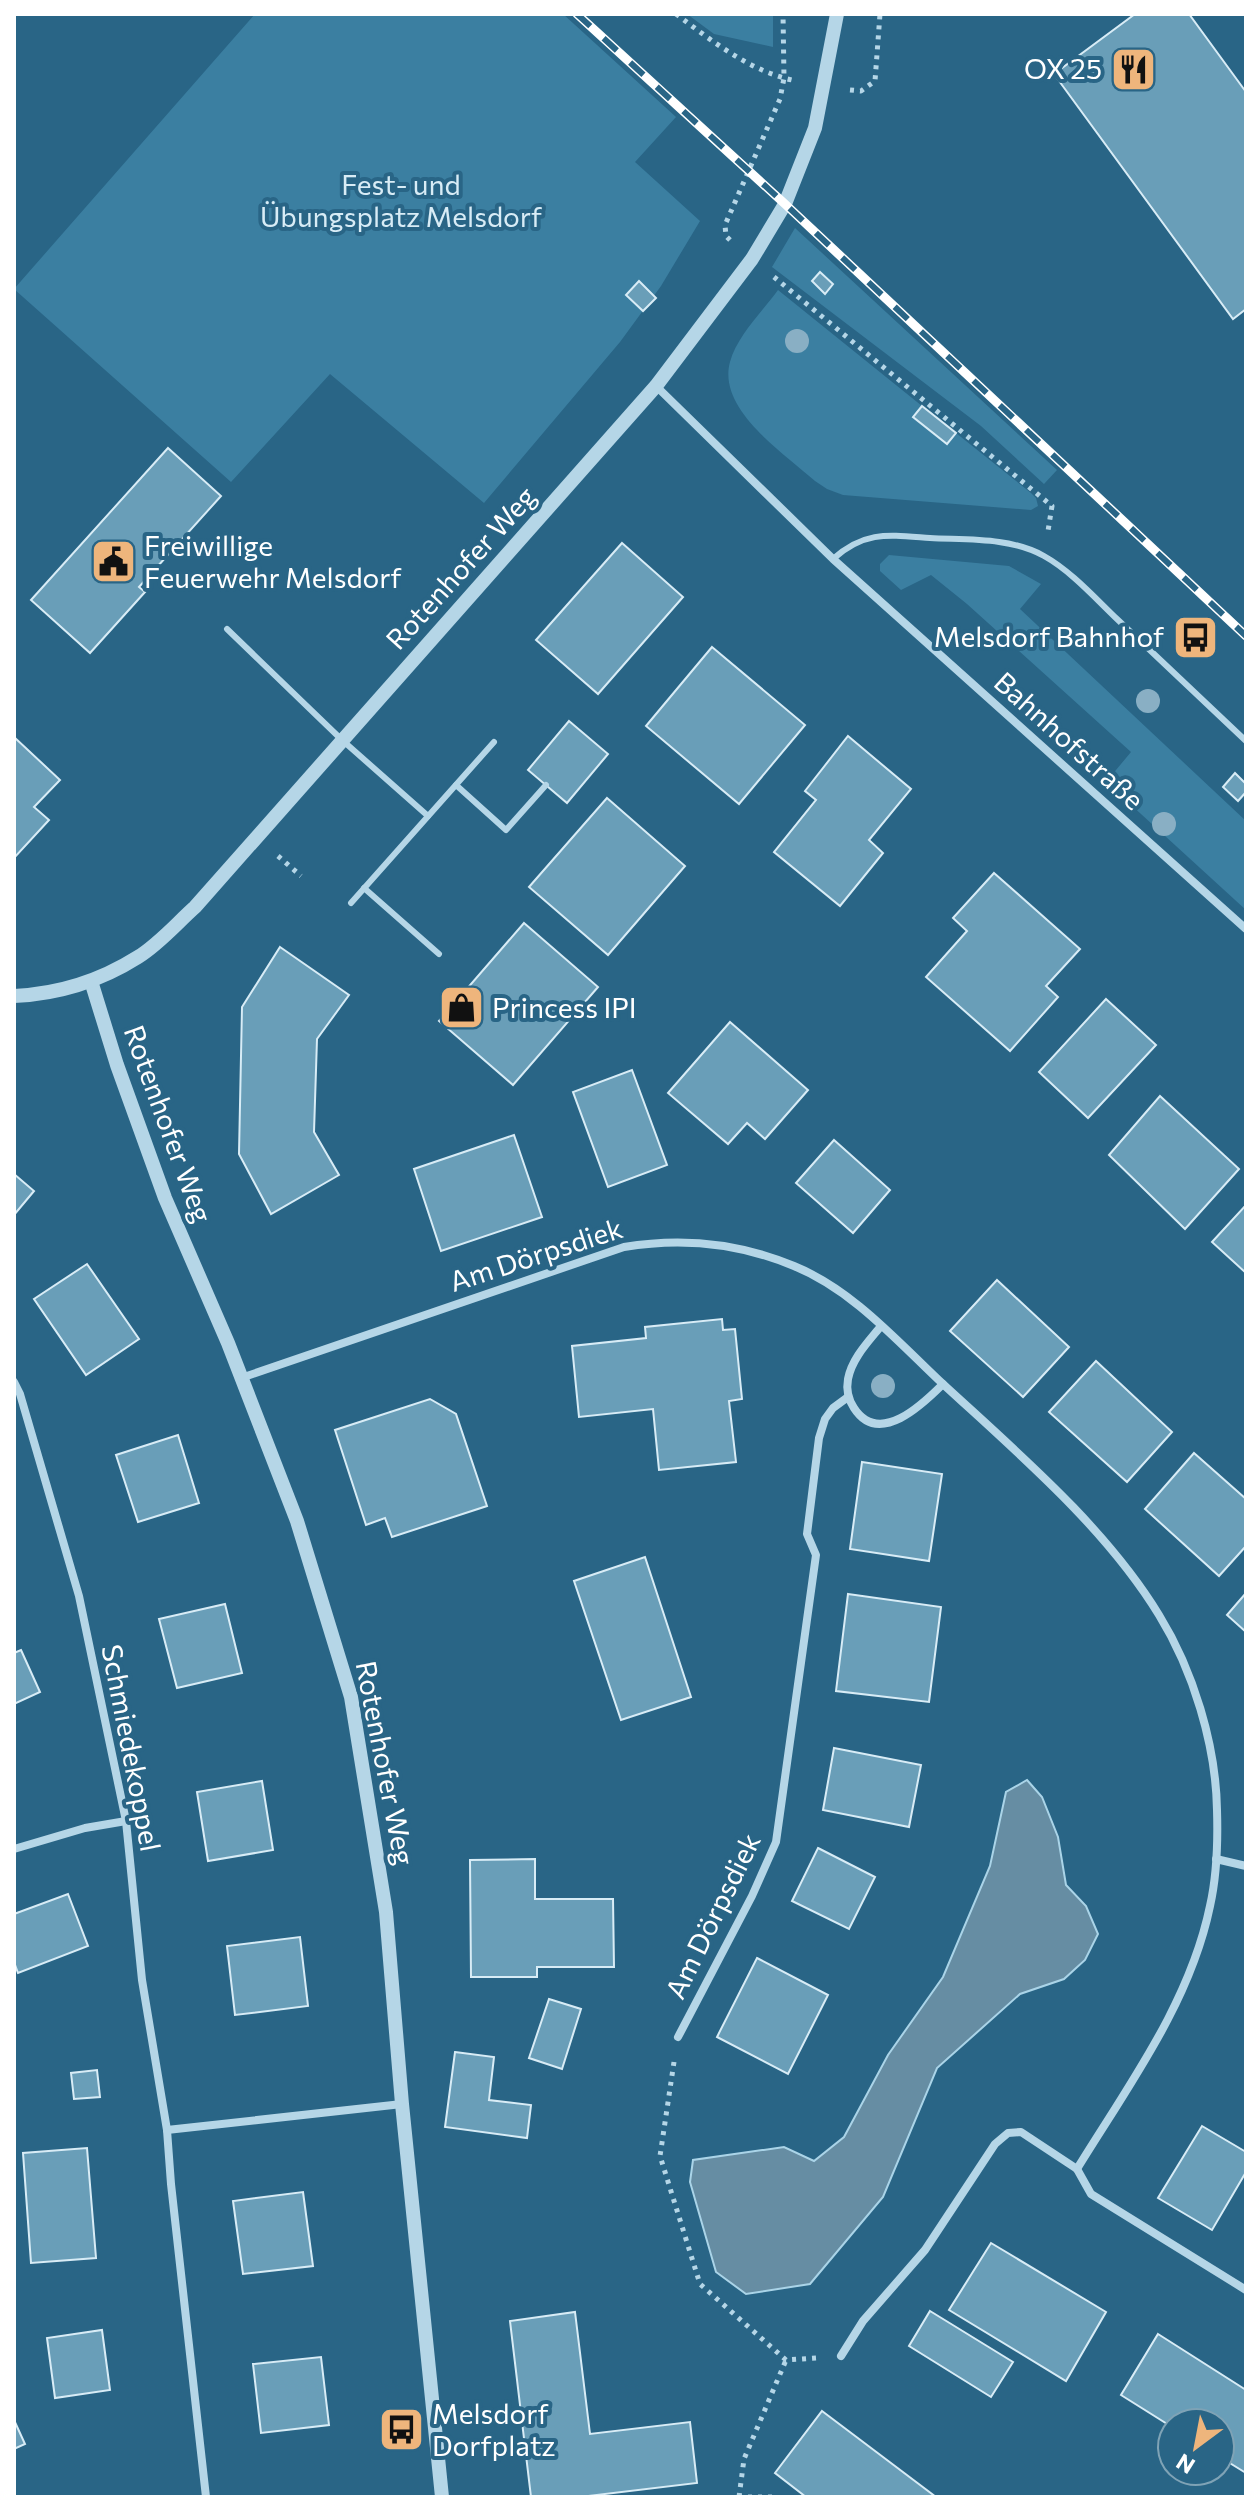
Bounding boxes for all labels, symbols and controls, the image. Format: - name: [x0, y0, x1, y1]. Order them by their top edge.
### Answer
- restaurant icon: OX 25: [1109, 45, 1157, 93]
- place label: OX 25: [1024, 51, 1102, 85]
- park label: Fest- und Übungsplatz Melsdorf: [260, 167, 542, 233]
- street label: Rotenhofer Weg: [378, 479, 542, 656]
- place label: Freiwillige Feuerwehr Melsdorf: [144, 528, 402, 594]
- public building icon: Freiwillige Feuerwehr Melsdorf: [89, 538, 137, 586]
- bus stop icon: Melsdorf Bahnhof: [1171, 613, 1219, 661]
- place label: Melsdorf Bahnhof: [934, 619, 1164, 653]
- street label: Bahnhofstraße: [988, 664, 1151, 816]
- shop icon: Princess IPI: [437, 984, 485, 1032]
- place label: Princess IPI: [492, 990, 637, 1024]
- street label: Rotenhofer Weg: [118, 1020, 220, 1227]
- street label: Am Dörpsdiek: [445, 1210, 627, 1298]
- street label: Schmiedekoppel: [95, 1642, 169, 1854]
- street label: Rotenhofer Weg: [350, 1658, 422, 1868]
- street label: Am Dörpsdiek: [657, 1827, 767, 2004]
- place label: Melsdorf Dorfplatz: [432, 2396, 555, 2462]
- bus stop icon: Melsdorf Dorfplatz: [377, 2406, 425, 2454]
- north arrow: [1156, 2407, 1236, 2487]
- text: N: [1171, 2449, 1199, 2480]

